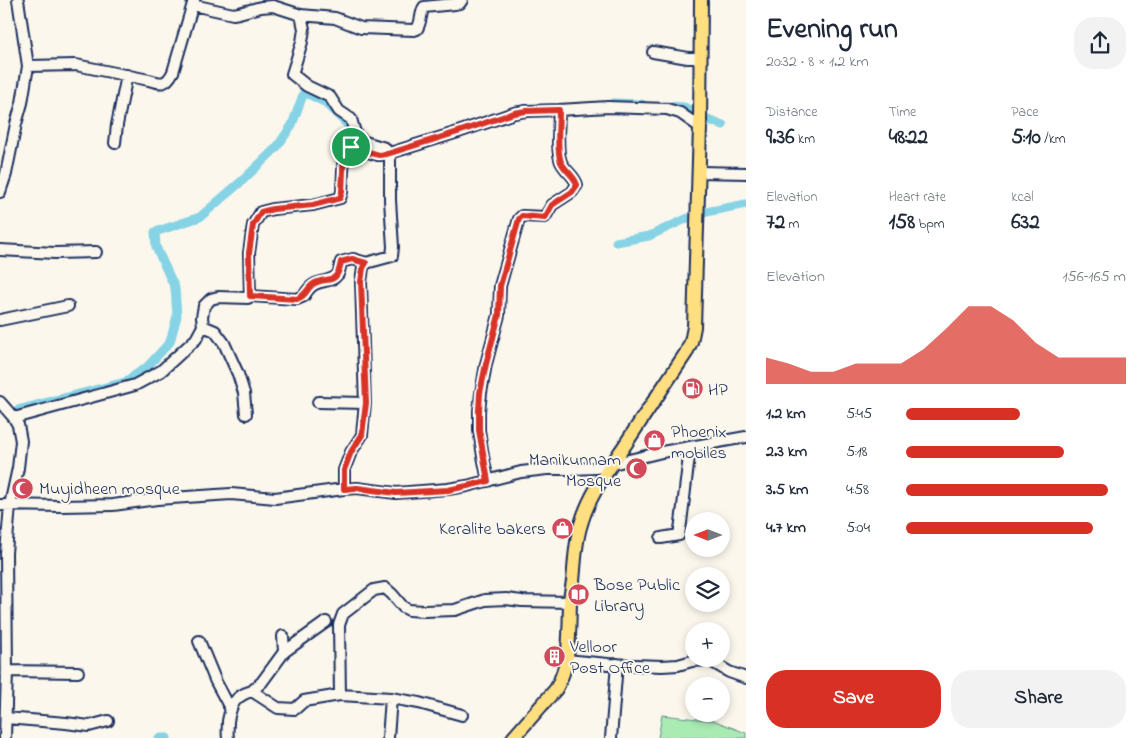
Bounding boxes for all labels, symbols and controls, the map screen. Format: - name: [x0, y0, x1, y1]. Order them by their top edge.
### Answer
- text: Evening run: [766, 10, 898, 51]
- button: share: [1074, 17, 1126, 69]
- text: 20:32 · 8 × 1.2 km: [766, 50, 869, 74]
- text: Distance: [766, 102, 818, 123]
- text: Time: [889, 102, 916, 123]
- text: Pace: [1011, 102, 1039, 123]
- text: 9.36: [766, 123, 795, 153]
- text: 48:22: [889, 123, 928, 153]
- text: 5:10: [1011, 123, 1041, 153]
- pin: [330, 126, 372, 168]
- text: km: [795, 129, 815, 150]
- text: /km: [1041, 129, 1066, 150]
- icon: arrive: [337, 133, 365, 161]
- text: Elevation: [766, 187, 817, 208]
- text: Heart rate: [889, 187, 946, 208]
- text: kcal: [1011, 187, 1034, 208]
- text: 72: [766, 208, 785, 238]
- text: 158: [889, 208, 915, 238]
- text: 632: [1011, 208, 1040, 238]
- text: m: [785, 214, 799, 235]
- text: bpm: [915, 214, 945, 235]
- text: Elevation: [766, 265, 825, 289]
- text: 156–165 m: [1062, 265, 1126, 289]
- fuel station icon: HP: [680, 377, 704, 401]
- place label: HP: [708, 378, 728, 404]
- text: 1.2 km: [766, 402, 806, 426]
- text: 5:45: [846, 402, 872, 426]
- place label: Phoenix mobiles: [671, 420, 727, 467]
- shop icon: Phoenix mobiles: [643, 429, 667, 453]
- text: 2.3 km: [766, 440, 807, 464]
- text: 5:18: [846, 440, 868, 464]
- place label: Manikunnam Mosque: [529, 448, 622, 495]
- mosque icon: Manikunnam Mosque: [625, 457, 649, 481]
- mosque icon: Muyidheen mosque: [11, 476, 35, 500]
- place label: Muyidheen mosque: [39, 477, 181, 503]
- text: 3.5 km: [766, 478, 808, 502]
- text: 4:58: [846, 478, 869, 502]
- north arrow: [685, 512, 730, 558]
- map controls: [685, 512, 730, 722]
- shop icon: Keralite bakers: [550, 516, 574, 540]
- text: 4.7 km: [766, 516, 806, 540]
- text: 5:04: [846, 516, 870, 540]
- place label: Keralite bakers: [439, 517, 546, 543]
- button: layers: [685, 567, 730, 612]
- place label: Bose Public Library: [593, 573, 680, 620]
- library icon: Bose Public Library: [566, 582, 590, 606]
- button: +: [685, 622, 730, 667]
- place label: Velloor Post Office: [569, 635, 651, 682]
- building icon: Velloor Post Office: [542, 644, 566, 668]
- button: Save: [766, 670, 941, 728]
- button: Share: [951, 670, 1126, 728]
- button: −: [685, 677, 730, 722]

